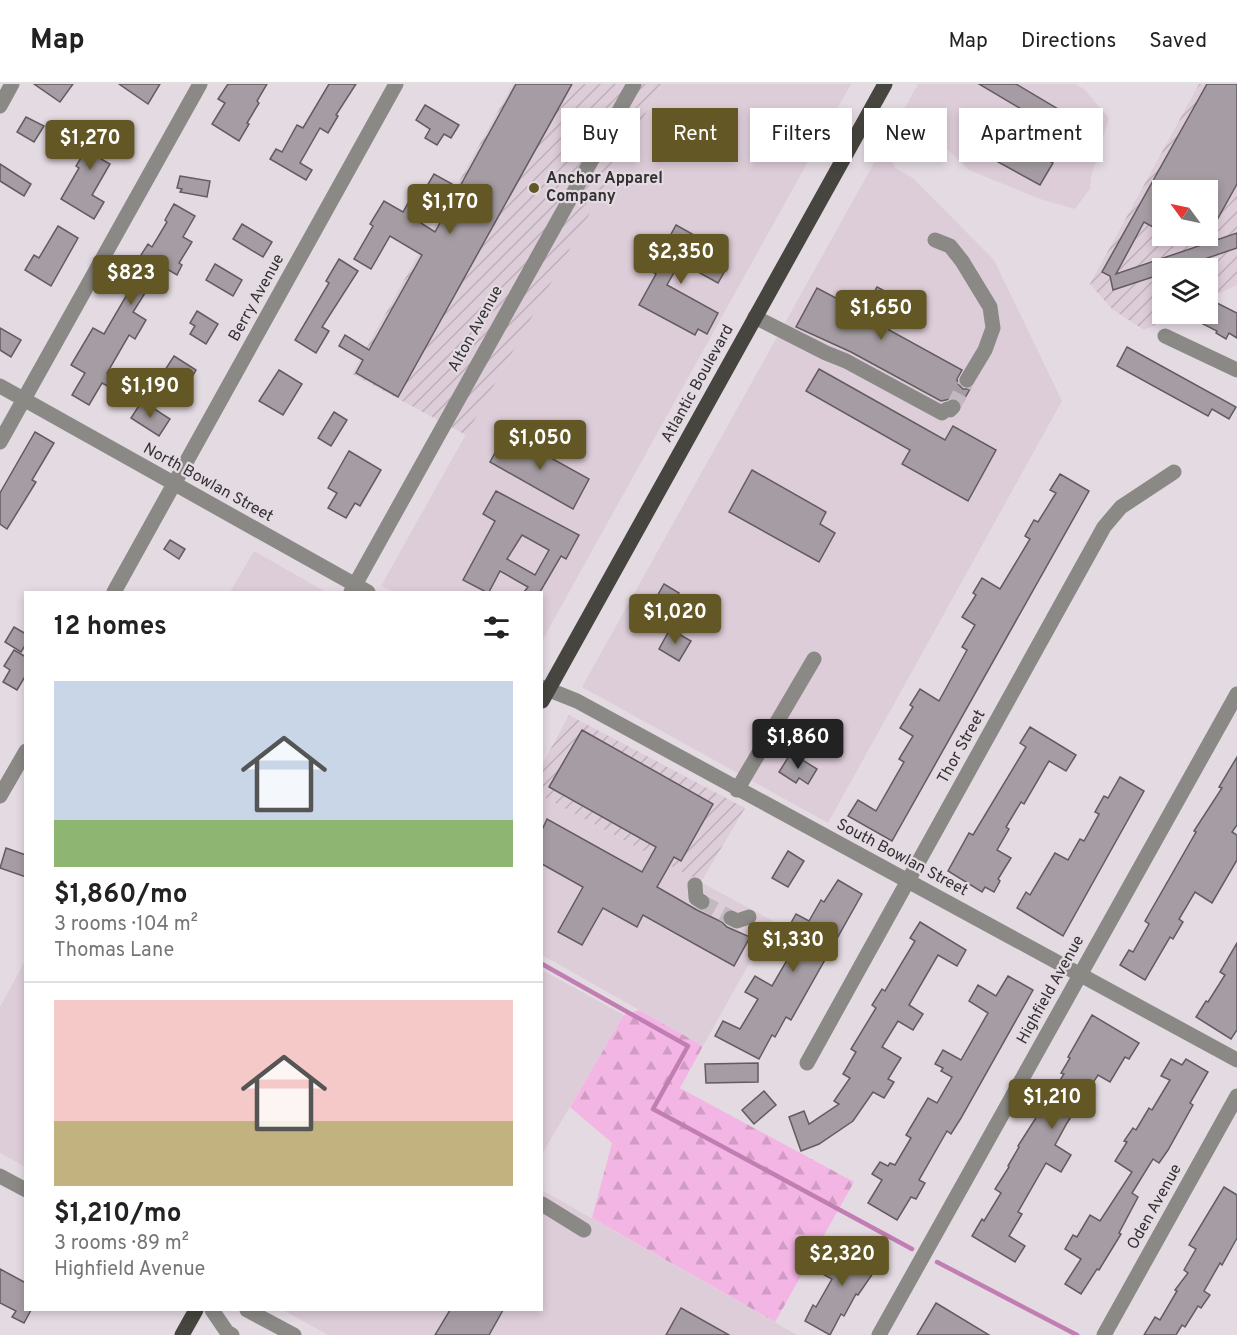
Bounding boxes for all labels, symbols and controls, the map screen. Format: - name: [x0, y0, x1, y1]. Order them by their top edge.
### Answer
- text: Map: [30, 23, 85, 59]
- text: Map: [948, 28, 988, 55]
- text: Directions: [1021, 28, 1116, 55]
- text: Saved: [1149, 28, 1207, 55]
- chip: Buy: [561, 108, 640, 162]
- chip: Rent: [652, 108, 738, 162]
- chip: Filters: [750, 108, 852, 162]
- chip: New: [864, 108, 947, 162]
- chip: Apartment: [959, 108, 1103, 162]
- pin: $1,270: [41, 120, 139, 171]
- text: $1,270: [59, 126, 121, 152]
- place label: Anchor Apparel Company: [546, 169, 663, 207]
- north arrow: [1152, 180, 1218, 246]
- map controls: [1152, 180, 1218, 324]
- marker: Anchor Apparel Company: [527, 181, 541, 195]
- pin: $1,170: [401, 184, 499, 235]
- text: $1,170: [421, 190, 479, 216]
- pin: $2,350: [632, 234, 730, 285]
- text: $2,350: [648, 240, 714, 266]
- street label: Berry Avenue: [225, 251, 289, 345]
- pin: $823: [95, 255, 167, 306]
- button: layers: [1152, 258, 1218, 324]
- text: $823: [107, 261, 155, 287]
- street label: Alton Avenue: [444, 282, 508, 376]
- pin: $1,650: [832, 290, 930, 341]
- text: $1,650: [850, 296, 912, 322]
- street label: Atlantic Boulevard: [657, 321, 739, 447]
- pin: $1,190: [101, 368, 199, 419]
- text: $1,190: [121, 374, 179, 400]
- pin: $1,050: [491, 420, 589, 471]
- text: $1,050: [508, 426, 572, 452]
- street label: North Bowlan Street: [139, 439, 277, 527]
- pin: $1,020: [626, 594, 724, 645]
- text: $1,020: [643, 600, 707, 626]
- text: 12 homes: [54, 611, 167, 644]
- icon: filters: [480, 611, 513, 644]
- street label: Thor Street: [934, 707, 990, 787]
- pin: $1,860: [749, 719, 847, 770]
- icon: home: [230, 720, 338, 828]
- text: $1,860: [766, 725, 830, 751]
- street label: South Bowlan Street: [833, 815, 971, 901]
- text: $1,860/mo: [54, 879, 188, 912]
- text: 3 rooms · 104 m²: [54, 912, 198, 938]
- pin: $1,330: [744, 922, 842, 973]
- text: $1,330: [762, 928, 824, 954]
- street label: Highfield Avenue: [1013, 932, 1089, 1048]
- text: Thomas Lane: [54, 938, 174, 964]
- icon: home: [230, 1039, 338, 1147]
- pin: $1,210: [1003, 1079, 1101, 1130]
- text: $1,210: [1023, 1085, 1081, 1111]
- street label: Oden Avenue: [1123, 1161, 1187, 1253]
- text: $1,210/mo: [54, 1198, 182, 1231]
- text: 3 rooms · 89 m²: [54, 1231, 189, 1257]
- pin: $2,320: [793, 1236, 891, 1287]
- text: $2,320: [809, 1242, 875, 1268]
- text: Highfield Avenue: [54, 1257, 205, 1283]

